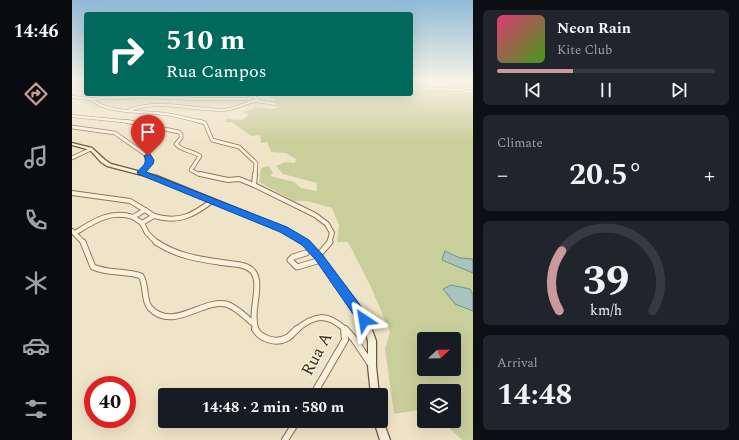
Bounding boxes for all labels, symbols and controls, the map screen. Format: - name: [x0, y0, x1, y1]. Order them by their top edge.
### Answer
- text: Neon Rain: [557, 17, 631, 40]
- text: 14:46: [13, 18, 59, 45]
- text: 510 m: [166, 19, 245, 62]
- icon: right: [100, 28, 152, 80]
- text: Kite Club: [557, 40, 612, 60]
- text: Rua Campos: [166, 58, 266, 85]
- icon: previous: [522, 79, 544, 101]
- icon: pause: [595, 79, 617, 101]
- icon: next: [668, 79, 690, 101]
- icon: directions: [22, 80, 50, 108]
- pin: [131, 115, 165, 156]
- icon: arrive: [137, 121, 159, 143]
- text: Climate: [497, 133, 543, 153]
- icon: music: [22, 143, 50, 171]
- text: 20.5°: [569, 152, 643, 198]
- text: −: [497, 159, 508, 192]
- text: +: [704, 159, 715, 192]
- icon: phone: [22, 206, 50, 234]
- text: 39: [583, 249, 629, 312]
- icon: climate: [22, 269, 50, 297]
- position arrow: [343, 299, 385, 341]
- text: km/h: [590, 299, 622, 321]
- street label: Rua A: [295, 327, 339, 380]
- icon: car: [22, 332, 50, 360]
- north arrow: [417, 332, 461, 376]
- map controls: [417, 332, 461, 428]
- text: Arrival: [497, 353, 538, 373]
- text: 14:48: [497, 372, 572, 418]
- speed limit sign: 40: [84, 376, 136, 428]
- button: layers: [417, 384, 461, 428]
- icon: filters: [22, 395, 50, 423]
- text: 14:48 · 2 min · 580 m: [202, 396, 344, 419]

